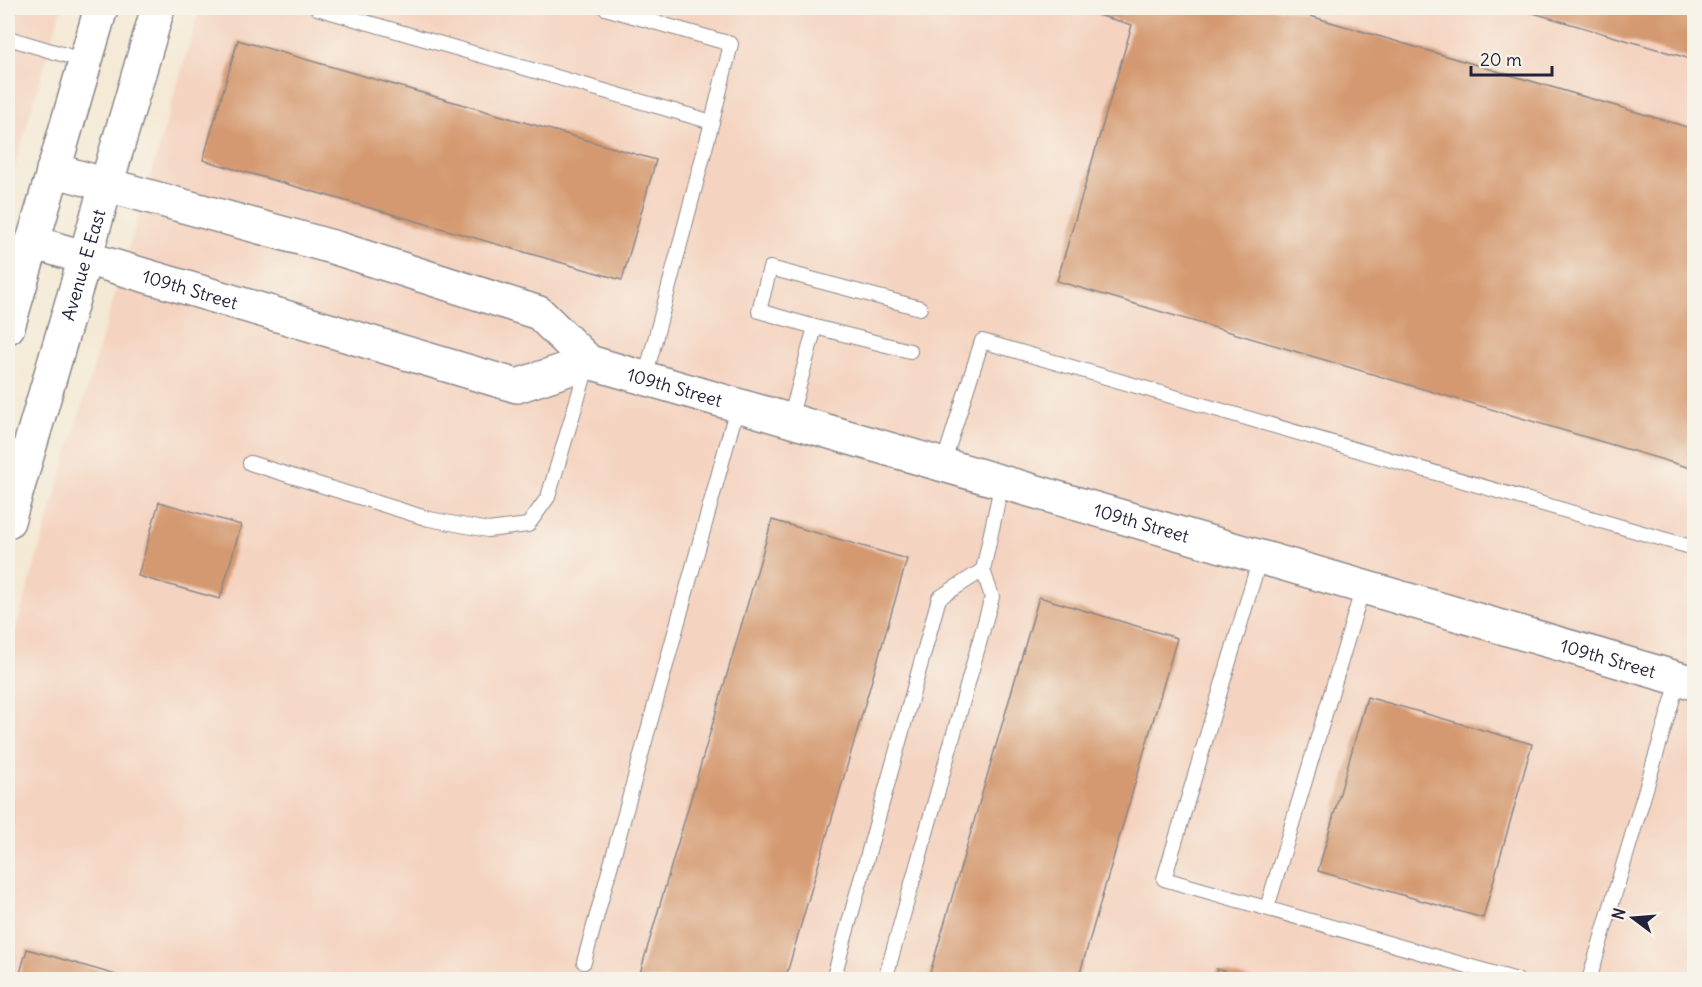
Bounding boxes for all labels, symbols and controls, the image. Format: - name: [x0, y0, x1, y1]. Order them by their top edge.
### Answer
- scale bar: [1471, 39, 1552, 77]
- text: 20 m: [1480, 48, 1522, 71]
- street label: Avenue E East: [56, 207, 110, 323]
- street label: 109th Street: [140, 264, 241, 314]
- street label: 109th Street: [624, 362, 725, 412]
- street label: 109th Street: [1091, 498, 1192, 547]
- street label: 109th Street: [1558, 633, 1659, 683]
- north arrow: [1603, 888, 1663, 948]
- text: N: [1607, 906, 1630, 922]

